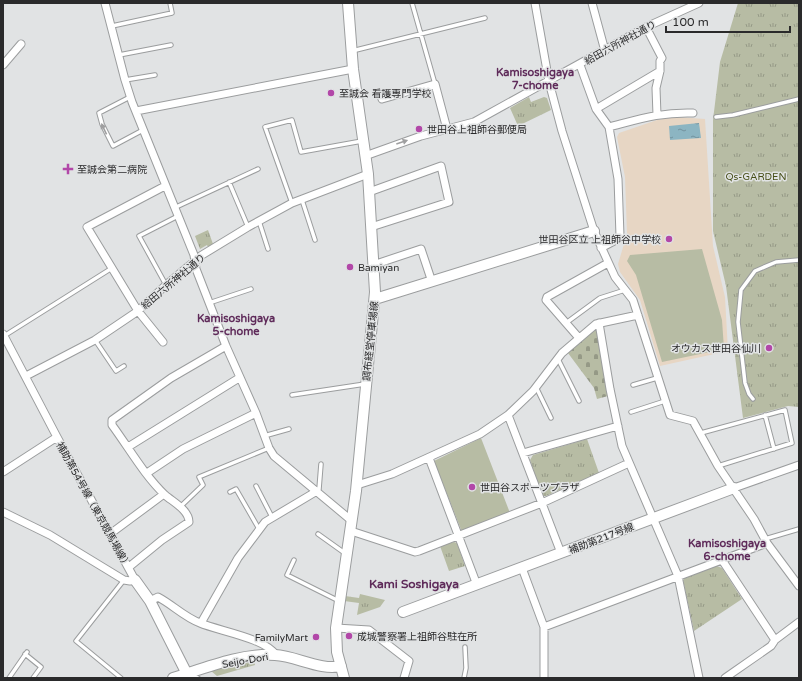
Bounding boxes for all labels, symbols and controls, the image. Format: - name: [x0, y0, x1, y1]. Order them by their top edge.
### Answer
- scale bar: [666, 8, 790, 34]
- text: 100 m: [672, 15, 709, 29]
- street label: 給田六所神社通り: [583, 18, 658, 68]
- district label: Kamisoshigaya 7-chome: [496, 66, 574, 92]
- marker: 至誠会 看護専門学校: [326, 88, 336, 98]
- place label: 至誠会 看護専門学校: [339, 88, 432, 100]
- one-way arrow: [101, 124, 107, 135]
- marker: 世田谷上祖師谷郵便局: [414, 124, 424, 134]
- place label: 世田谷上祖師谷郵便局: [427, 124, 527, 136]
- one-way arrow: [397, 139, 409, 145]
- marker: 至誠会第二病院: [62, 163, 74, 175]
- place label: 至誠会第二病院: [77, 164, 147, 176]
- park label: Qs-GARDEN: [725, 171, 787, 183]
- place label: 世田谷区立 上祖師谷中学校: [538, 234, 661, 246]
- marker: 世田谷区立 上祖師谷中学校: [664, 234, 674, 244]
- street label: 給田六所神社通り: [139, 251, 208, 312]
- marker: Bamiyan: [345, 262, 355, 272]
- place label: Bamiyan: [358, 262, 399, 274]
- street label: 調布経堂停車場線: [361, 301, 381, 382]
- district label: Kamisoshigaya 5-chome: [197, 312, 275, 338]
- place label: オウカス世田谷仙川: [671, 343, 761, 355]
- marker: オウカス世田谷仙川: [764, 343, 774, 353]
- street label: 補助第54号線（東京競馬場線）: [53, 440, 133, 571]
- marker: 世田谷スポーツプラザ: [467, 482, 477, 492]
- place label: 世田谷スポーツプラザ: [480, 482, 580, 494]
- street label: 補助第217号線: [567, 521, 636, 557]
- district label: Kamisoshigaya 6-chome: [688, 537, 766, 563]
- district label: Kami Soshigaya: [369, 577, 459, 592]
- marker: 成城警察署上祖師谷駐在所: [344, 631, 354, 641]
- place label: 成城警察署上祖師谷駐在所: [357, 631, 477, 643]
- place label: FamilyMart: [255, 632, 308, 644]
- marker: FamilyMart: [311, 632, 321, 642]
- street label: Seijo-Dori: [221, 651, 269, 671]

